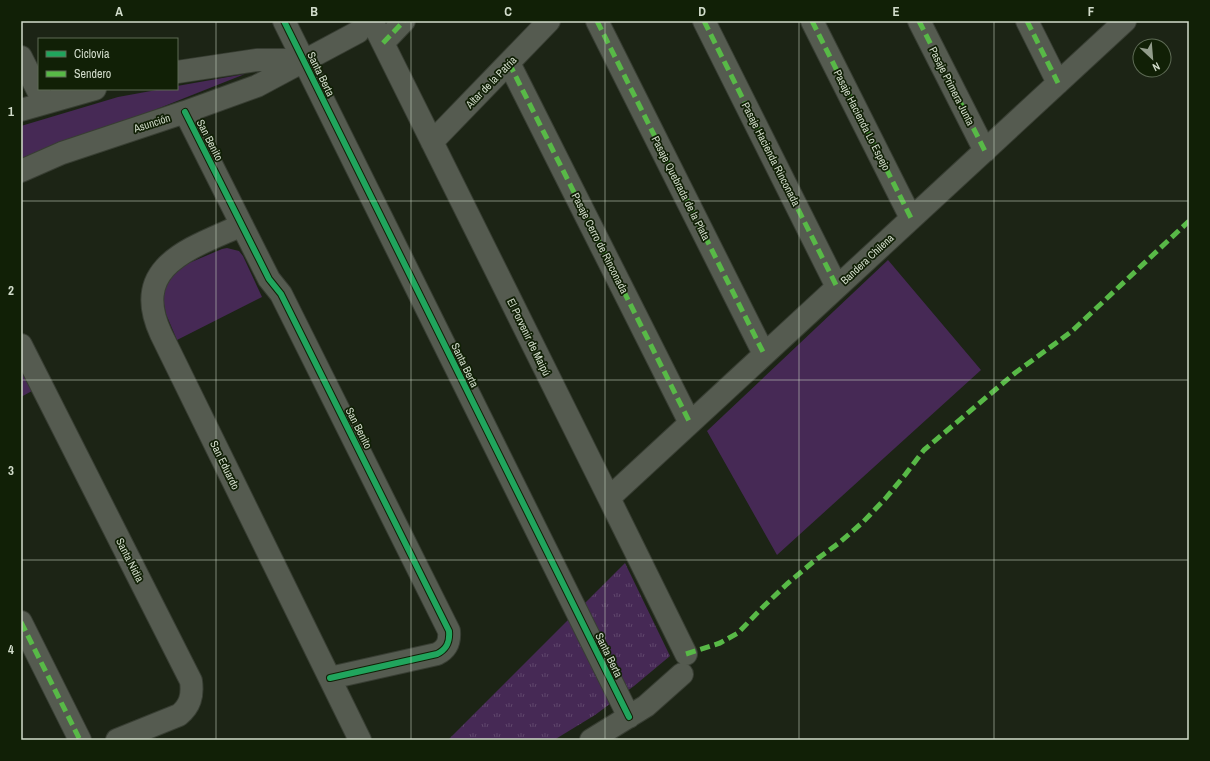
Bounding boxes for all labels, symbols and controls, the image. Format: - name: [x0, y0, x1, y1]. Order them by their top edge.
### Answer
- text: A: [115, 3, 123, 20]
- text: B: [310, 3, 318, 20]
- text: C: [504, 3, 512, 20]
- text: D: [698, 3, 706, 20]
- text: E: [892, 3, 900, 20]
- text: F: [1088, 3, 1095, 20]
- legend: [38, 38, 178, 90]
- north arrow: [1132, 38, 1172, 78]
- street label: Pasaje Primera Junta: [926, 44, 978, 128]
- text: Ciclovía: [74, 46, 110, 62]
- street label: Santa Berta: [304, 50, 338, 98]
- street label: Altar de la Patria: [462, 53, 519, 112]
- text: N: [1150, 59, 1162, 75]
- text: Sendero: [74, 66, 111, 82]
- street label: Pasaje Hacienda Lo Espejo: [830, 67, 894, 173]
- street label: Pasaje Hacienda Rinconada: [739, 100, 803, 208]
- text: 1: [8, 103, 14, 120]
- street label: Asunción: [131, 111, 172, 136]
- street label: San Benito: [194, 117, 226, 163]
- street label: Pasaje Quebrada de la Plata: [649, 133, 713, 243]
- street label: Pasaje Cerro de Rinconada: [568, 190, 632, 296]
- street label: Bandera Chilena: [837, 231, 897, 287]
- text: 2: [8, 282, 14, 299]
- street label: El Porvenir de Maipú: [504, 296, 554, 378]
- street label: Santa Berta: [448, 341, 482, 389]
- street label: San Benito: [343, 405, 375, 451]
- street label: San Eduardo: [207, 438, 243, 492]
- text: 3: [8, 462, 14, 479]
- street label: Santa Nidia: [113, 536, 147, 584]
- street label: Santa Berta: [592, 631, 626, 679]
- text: 4: [8, 641, 14, 658]

